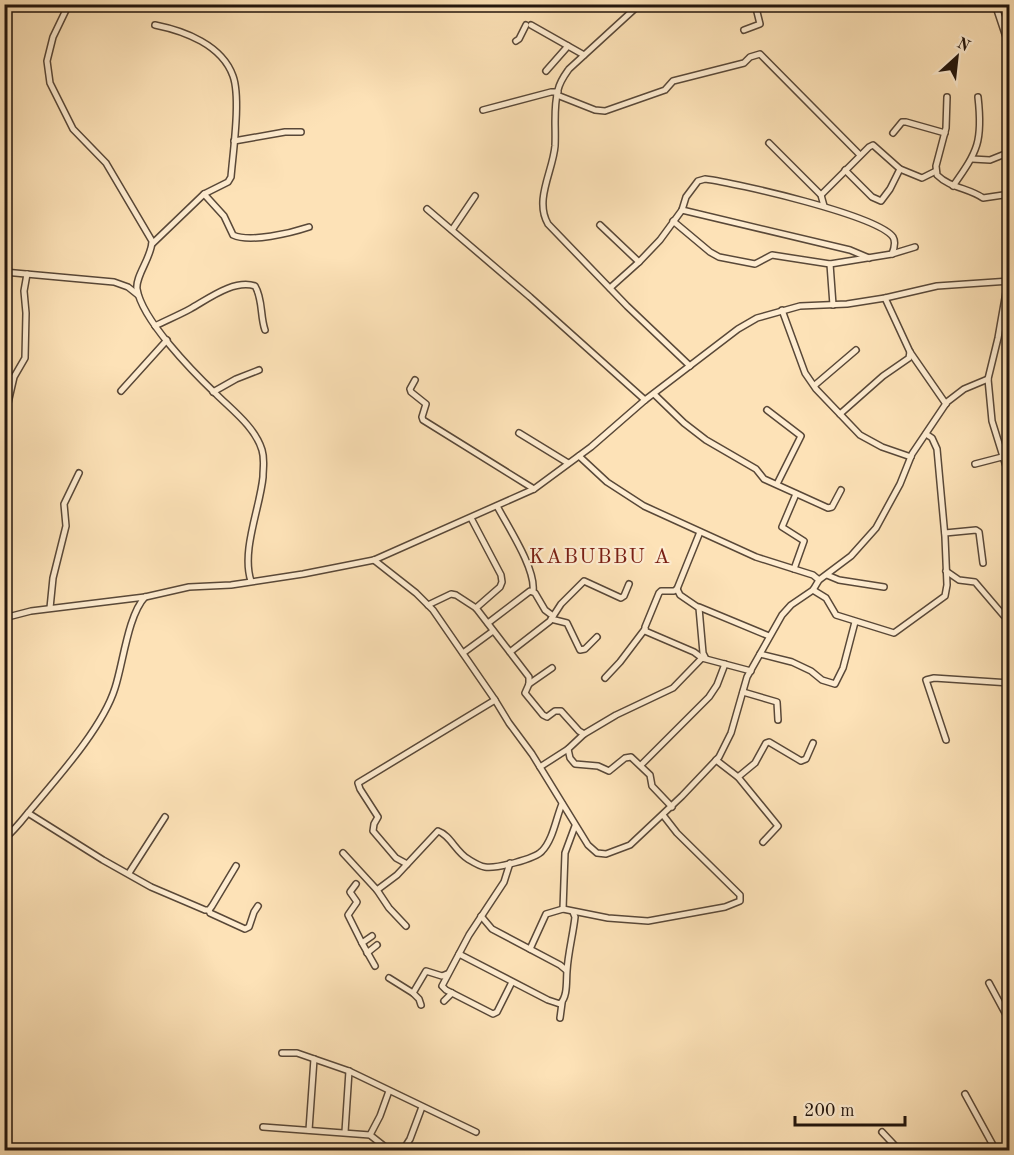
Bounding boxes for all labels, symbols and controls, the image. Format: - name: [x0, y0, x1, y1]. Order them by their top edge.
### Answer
- north arrow: [927, 27, 987, 87]
- text: N: [954, 36, 973, 56]
- district label: KABUBBU A: [529, 547, 671, 568]
- scale bar: [795, 1089, 904, 1127]
- text: 200 m: [804, 1102, 855, 1120]

